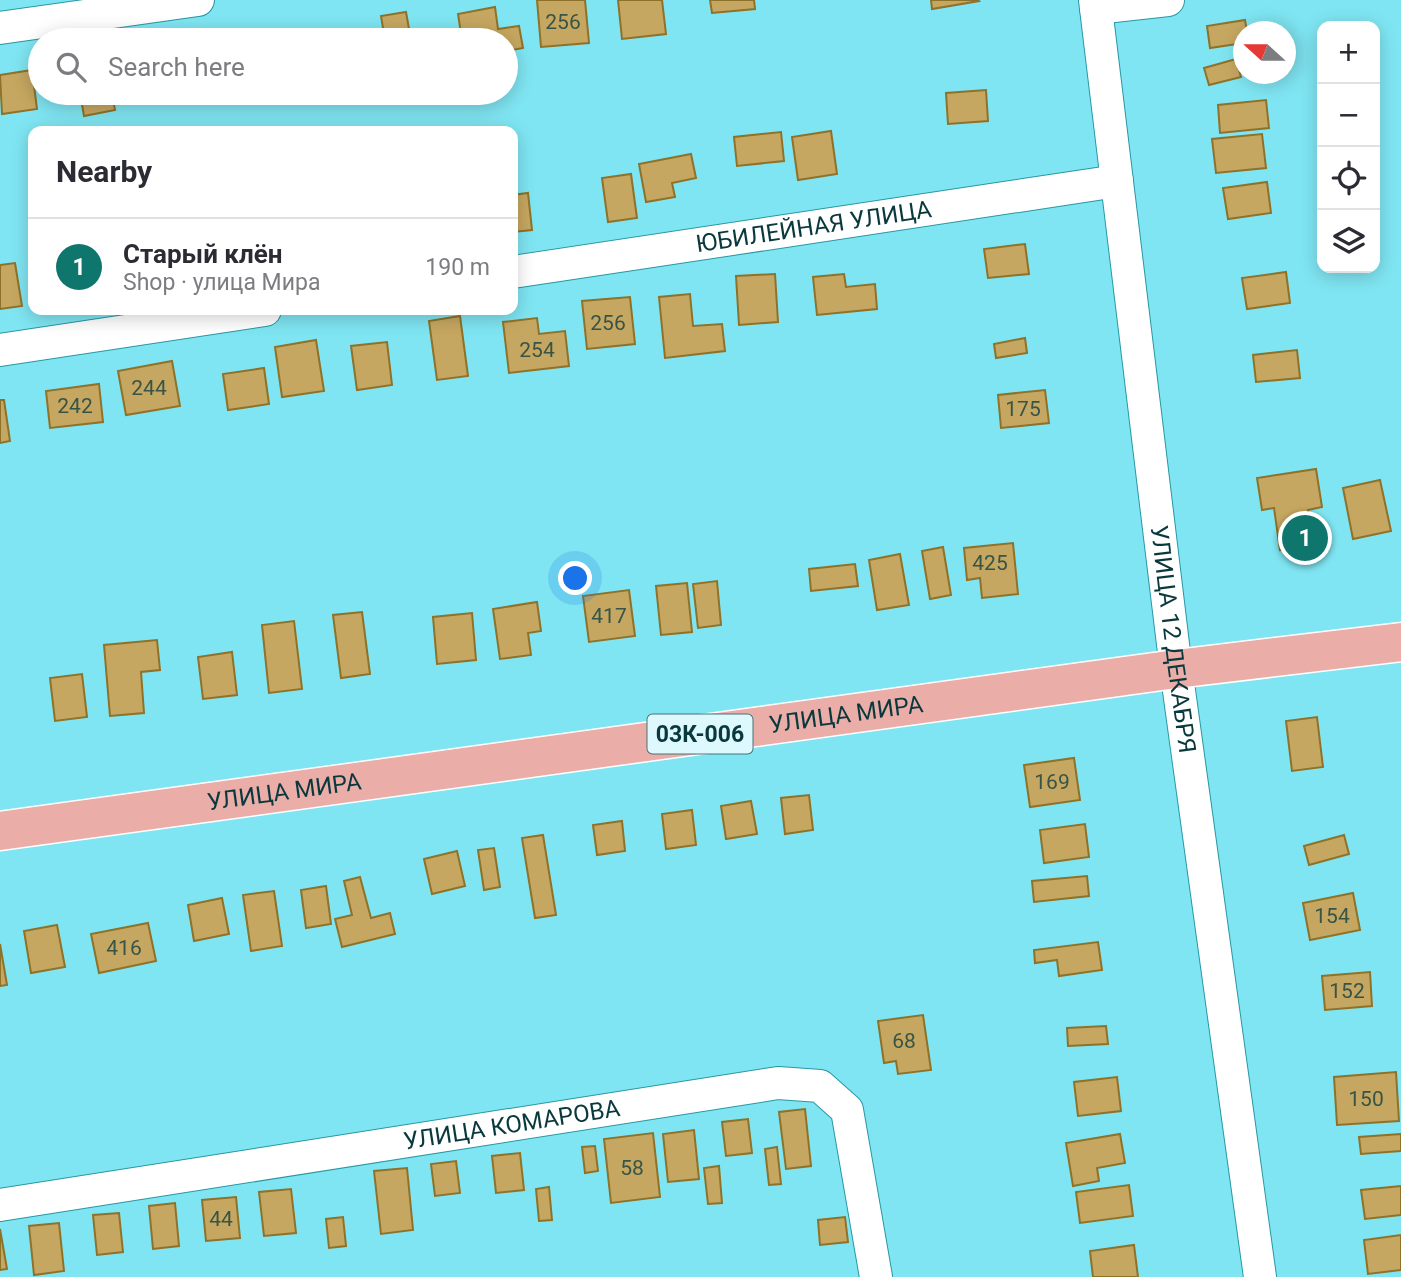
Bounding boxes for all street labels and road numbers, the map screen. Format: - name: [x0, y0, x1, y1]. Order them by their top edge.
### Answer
- street label: ЮБИЛЕЙНАЯ УЛИЦА: [694, 195, 934, 258]
- street label: УЛИЦА 12 ДЕКАБРЯ: [1145, 524, 1201, 755]
- street label: УЛИЦА МИРА: [767, 690, 925, 739]
- road number: 03К-006: [648, 714, 752, 754]
- street label: УЛИЦА МИРА: [206, 767, 363, 816]
- street label: УЛИЦА КОМАРОВА: [402, 1094, 622, 1156]

